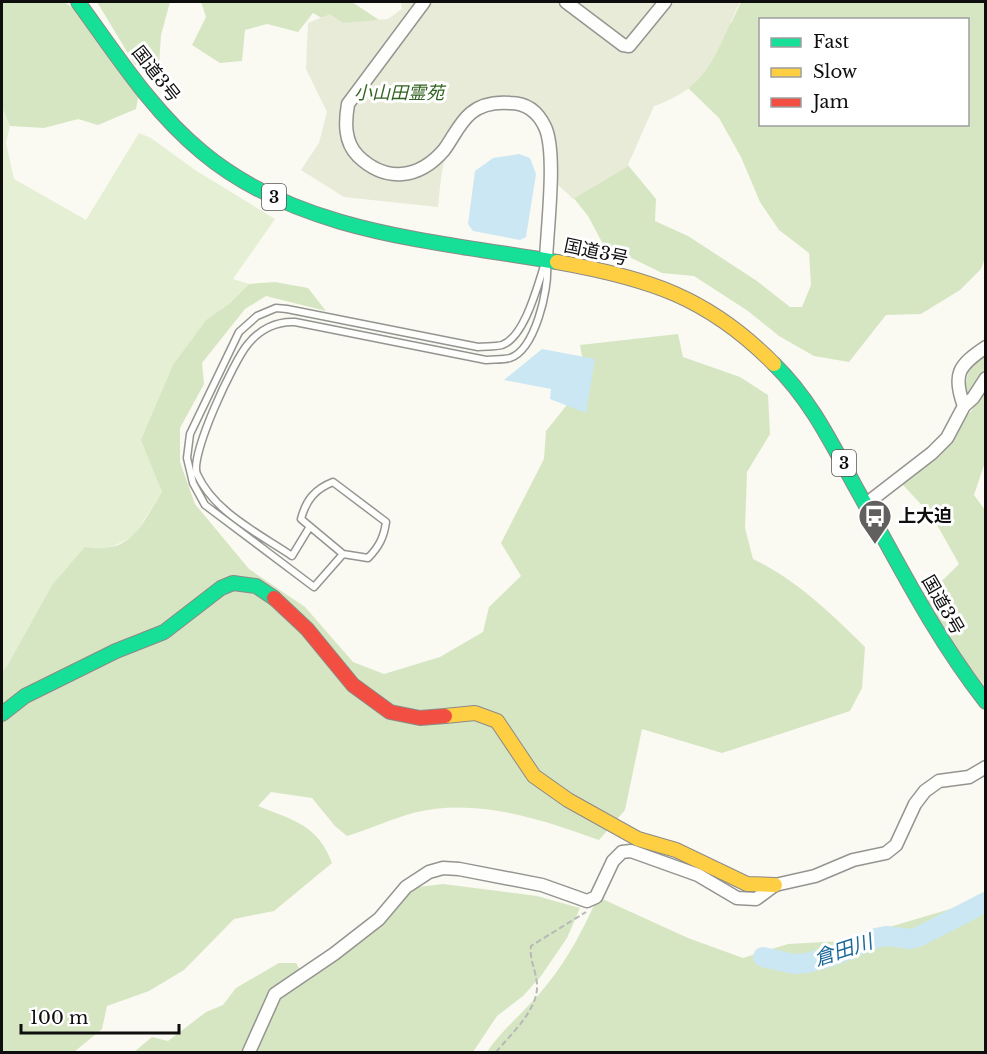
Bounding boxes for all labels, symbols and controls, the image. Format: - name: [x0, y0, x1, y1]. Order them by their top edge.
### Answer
- legend: [759, 18, 969, 126]
- text: Fast: [813, 31, 850, 53]
- street label: 国道3号: [127, 42, 185, 106]
- text: Slow: [813, 61, 858, 83]
- park label: 小山田霊苑: [354, 82, 447, 104]
- text: Jam: [811, 91, 849, 113]
- road number: 3: [262, 184, 286, 210]
- street label: 国道3号: [562, 234, 630, 270]
- road number: 3: [832, 450, 856, 476]
- bus stop icon: 上大迫: [857, 498, 893, 545]
- place label: 上大迫: [898, 505, 952, 527]
- street label: 国道3号: [917, 571, 969, 639]
- water label: 倉田川: [811, 929, 877, 971]
- scale bar: [21, 997, 178, 1035]
- text: 100 m: [30, 1007, 88, 1029]

